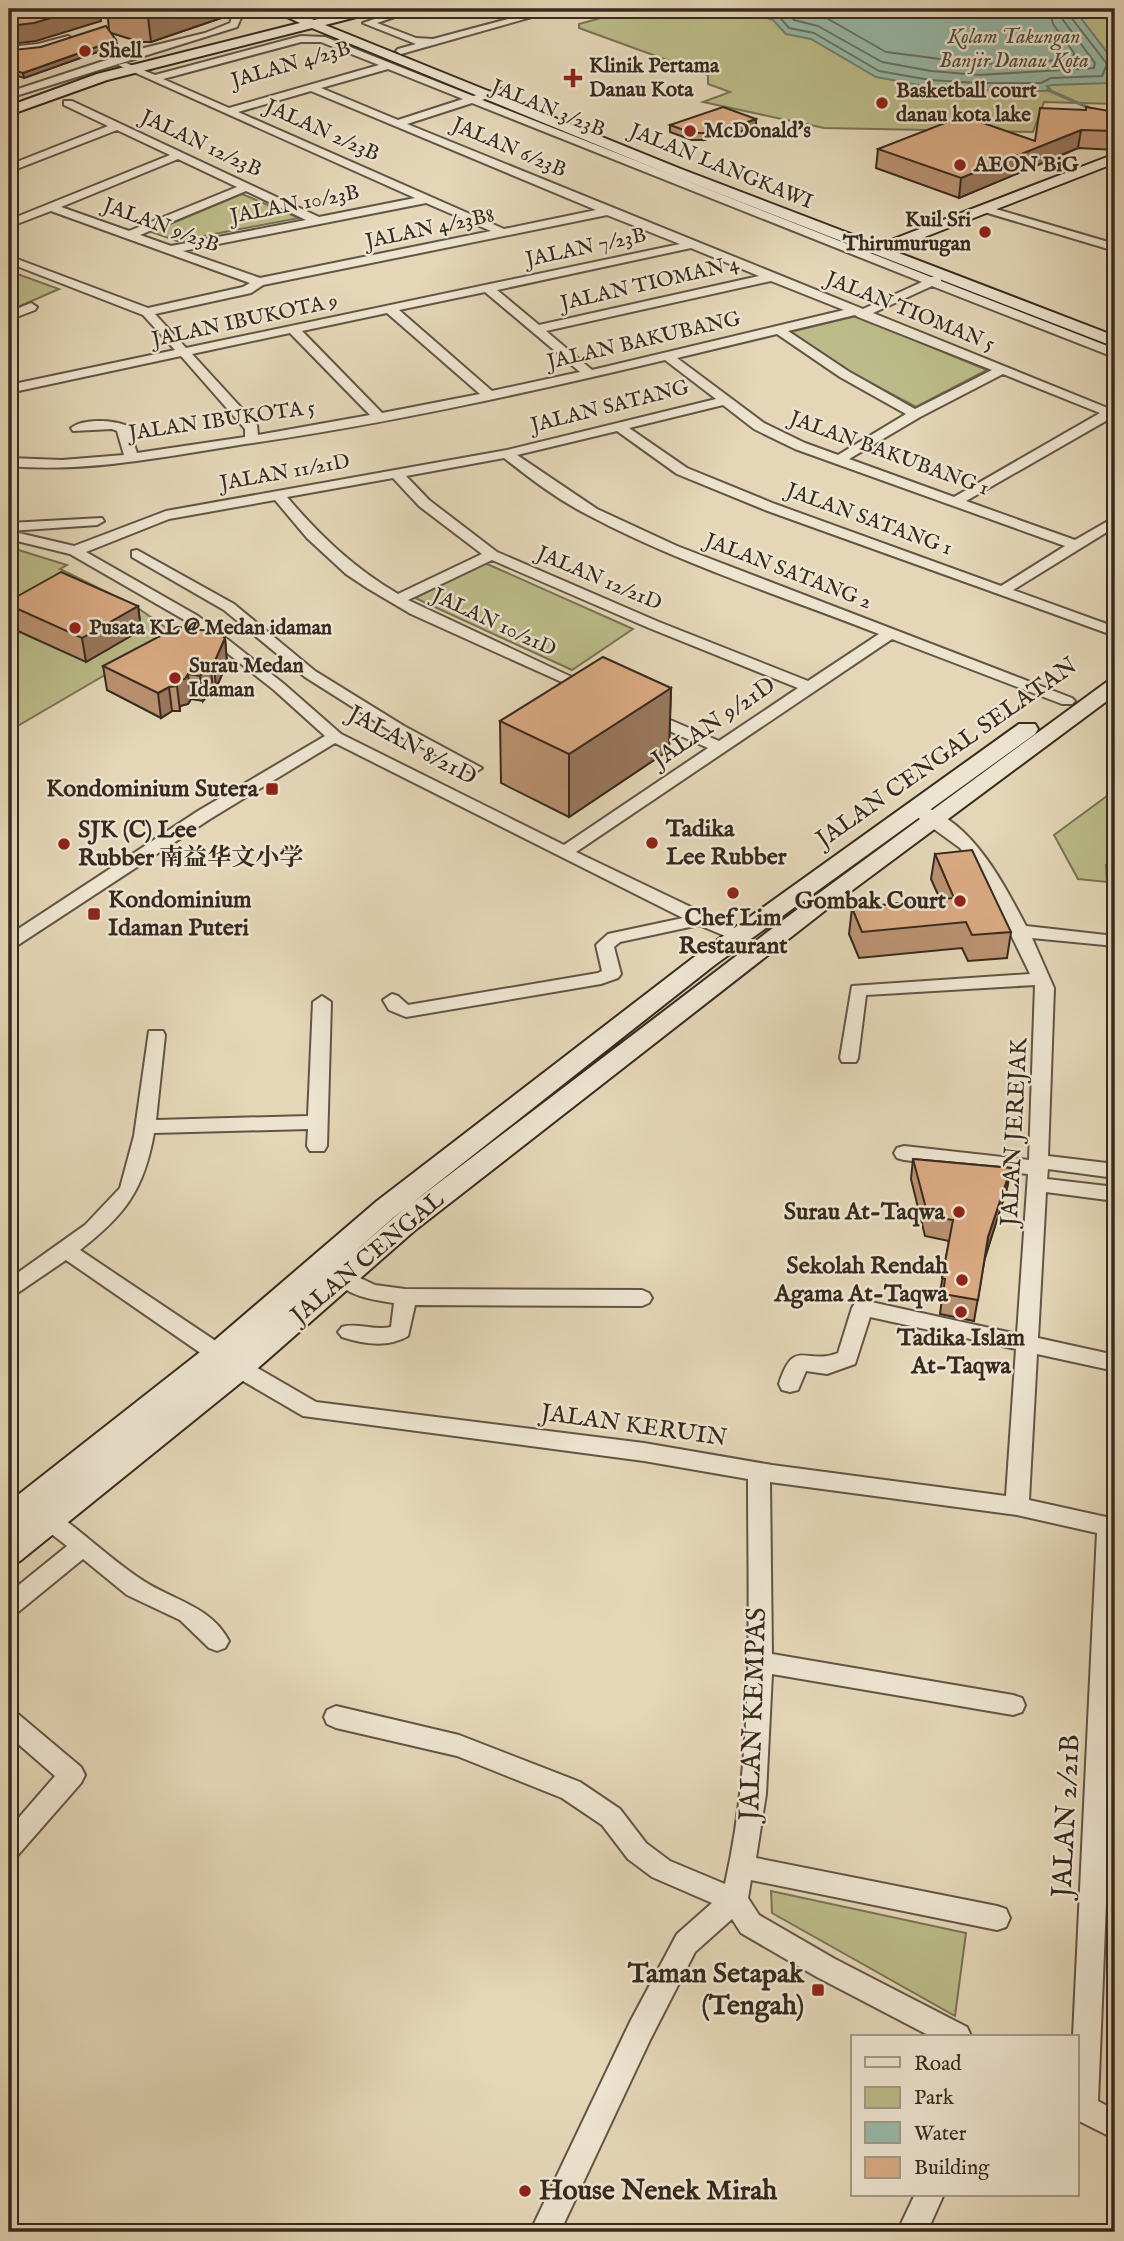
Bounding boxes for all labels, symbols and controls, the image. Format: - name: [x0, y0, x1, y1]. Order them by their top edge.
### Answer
- water label: Kolam Takungan Banjir Danau Kota: [939, 24, 1089, 75]
- street label: JALAN 4/23B: [226, 35, 354, 95]
- place label: Shell: [99, 38, 143, 65]
- marker: Shell: [77, 43, 93, 59]
- place label: Klinik Pertama Danau Kota: [589, 53, 720, 104]
- marker: Klinik Pertama Danau Kota: [563, 68, 583, 88]
- street label: JALAN 3/23B: [485, 73, 609, 144]
- place label: Basketball court danau kota lake: [896, 78, 1038, 129]
- street label: JALAN 2/23B: [259, 93, 384, 168]
- marker: Basketball court danau kota lake: [874, 95, 890, 111]
- street label: JALAN 12/23B: [134, 103, 266, 184]
- street label: JALAN 6/23B: [446, 111, 570, 184]
- street label: JALAN LANGKAWI: [624, 117, 817, 216]
- place label: McDonald's: [704, 118, 811, 145]
- marker: McDonald's: [682, 123, 698, 139]
- place label: AEON BiG: [973, 152, 1079, 179]
- marker: AEON BiG: [952, 157, 968, 173]
- street label: JALAN 10/23B: [226, 179, 362, 231]
- street label: JALAN 9/23B: [97, 192, 223, 260]
- street label: JALAN 4/23B8: [361, 202, 497, 256]
- place label: Kuil Sri Thirumurugan: [842, 207, 971, 258]
- street label: JALAN 7/23B: [521, 222, 649, 274]
- marker: Kuil Sri Thirumurugan: [977, 224, 993, 240]
- street label: JALAN TIOMAN 4: [556, 250, 743, 318]
- street label: JALAN TIOMAN 5: [820, 265, 999, 358]
- street label: JALAN IBUKOTA 9: [148, 288, 340, 354]
- street label: JALAN BAKUBANG: [543, 306, 744, 377]
- street label: JALAN SATANG: [526, 374, 692, 440]
- street label: JALAN IBUKOTA 5: [125, 395, 317, 448]
- street label: JALAN BAKUBANG 1: [784, 405, 992, 503]
- street label: JALAN 11/21D: [216, 448, 352, 498]
- street label: JALAN SATANG 1: [781, 477, 956, 563]
- street label: JALAN SATANG 2: [699, 527, 875, 616]
- street label: JALAN 12/21D: [531, 540, 666, 617]
- street label: JALAN 10/21D: [426, 582, 560, 663]
- place label: Pusata KL @ Medan idaman: [89, 615, 332, 642]
- marker: Pusata KL @ Medan idaman: [67, 620, 83, 636]
- street label: JALAN CENGAL SELATAN: [808, 651, 1084, 857]
- place label: Surau Medan Idaman: [189, 653, 304, 704]
- marker: Surau Medan Idaman: [167, 670, 183, 686]
- street label: JALAN 9/21D: [644, 670, 782, 777]
- street label: JALAN 8/21D: [340, 698, 482, 793]
- place label: Kondominium Sutera: [46, 774, 259, 805]
- marker: Kondominium Sutera: [264, 781, 280, 797]
- place label: Tadika Lee Rubber: [665, 814, 787, 873]
- place label: SJK (C) Lee Rubber 南益华文小学: [78, 815, 303, 874]
- marker: Tadika Lee Rubber: [644, 835, 660, 851]
- marker: SJK (C) Lee Rubber 南益华文小学: [56, 836, 72, 852]
- place label: Kondominium Idaman Puteri: [108, 885, 252, 944]
- marker: Chef Lim Restaurant: [725, 885, 741, 901]
- place label: Gombak Court: [795, 886, 947, 917]
- marker: Gombak Court: [952, 893, 968, 909]
- place label: Chef Lim Restaurant: [679, 903, 788, 962]
- marker: Kondominium Idaman Puteri: [86, 906, 102, 922]
- street label: JALAN JEREJAK: [994, 1036, 1035, 1230]
- street label: JALAN CENGAL: [283, 1184, 452, 1333]
- place label: Surau At-Taqwa: [784, 1197, 946, 1228]
- marker: Surau At-Taqwa: [951, 1204, 967, 1220]
- place label: Sekolah Rendah Agama At-Taqwa: [774, 1251, 949, 1310]
- marker: Sekolah Rendah Agama At-Taqwa: [954, 1272, 970, 1288]
- marker: Tadika Islam At-Taqwa: [953, 1304, 969, 1320]
- place label: Tadika Islam At-Taqwa: [896, 1323, 1025, 1382]
- street label: JALAN KERUIN: [536, 1397, 729, 1454]
- street label: JALAN KEMPAS: [733, 1607, 775, 1824]
- street label: JALAN 2/21B: [1045, 1733, 1089, 1902]
- place label: Taman Setapak (Tengah): [627, 1957, 805, 2024]
- marker: Taman Setapak (Tengah): [810, 1982, 826, 1998]
- legend: [851, 2035, 1078, 2196]
- text: Road: [914, 2051, 962, 2078]
- text: Park: [914, 2085, 955, 2112]
- text: Water: [914, 2121, 967, 2148]
- text: Building: [914, 2155, 990, 2182]
- place label: House Nenek Mirah: [539, 2174, 778, 2209]
- marker: House Nenek Mirah: [517, 2183, 533, 2199]

